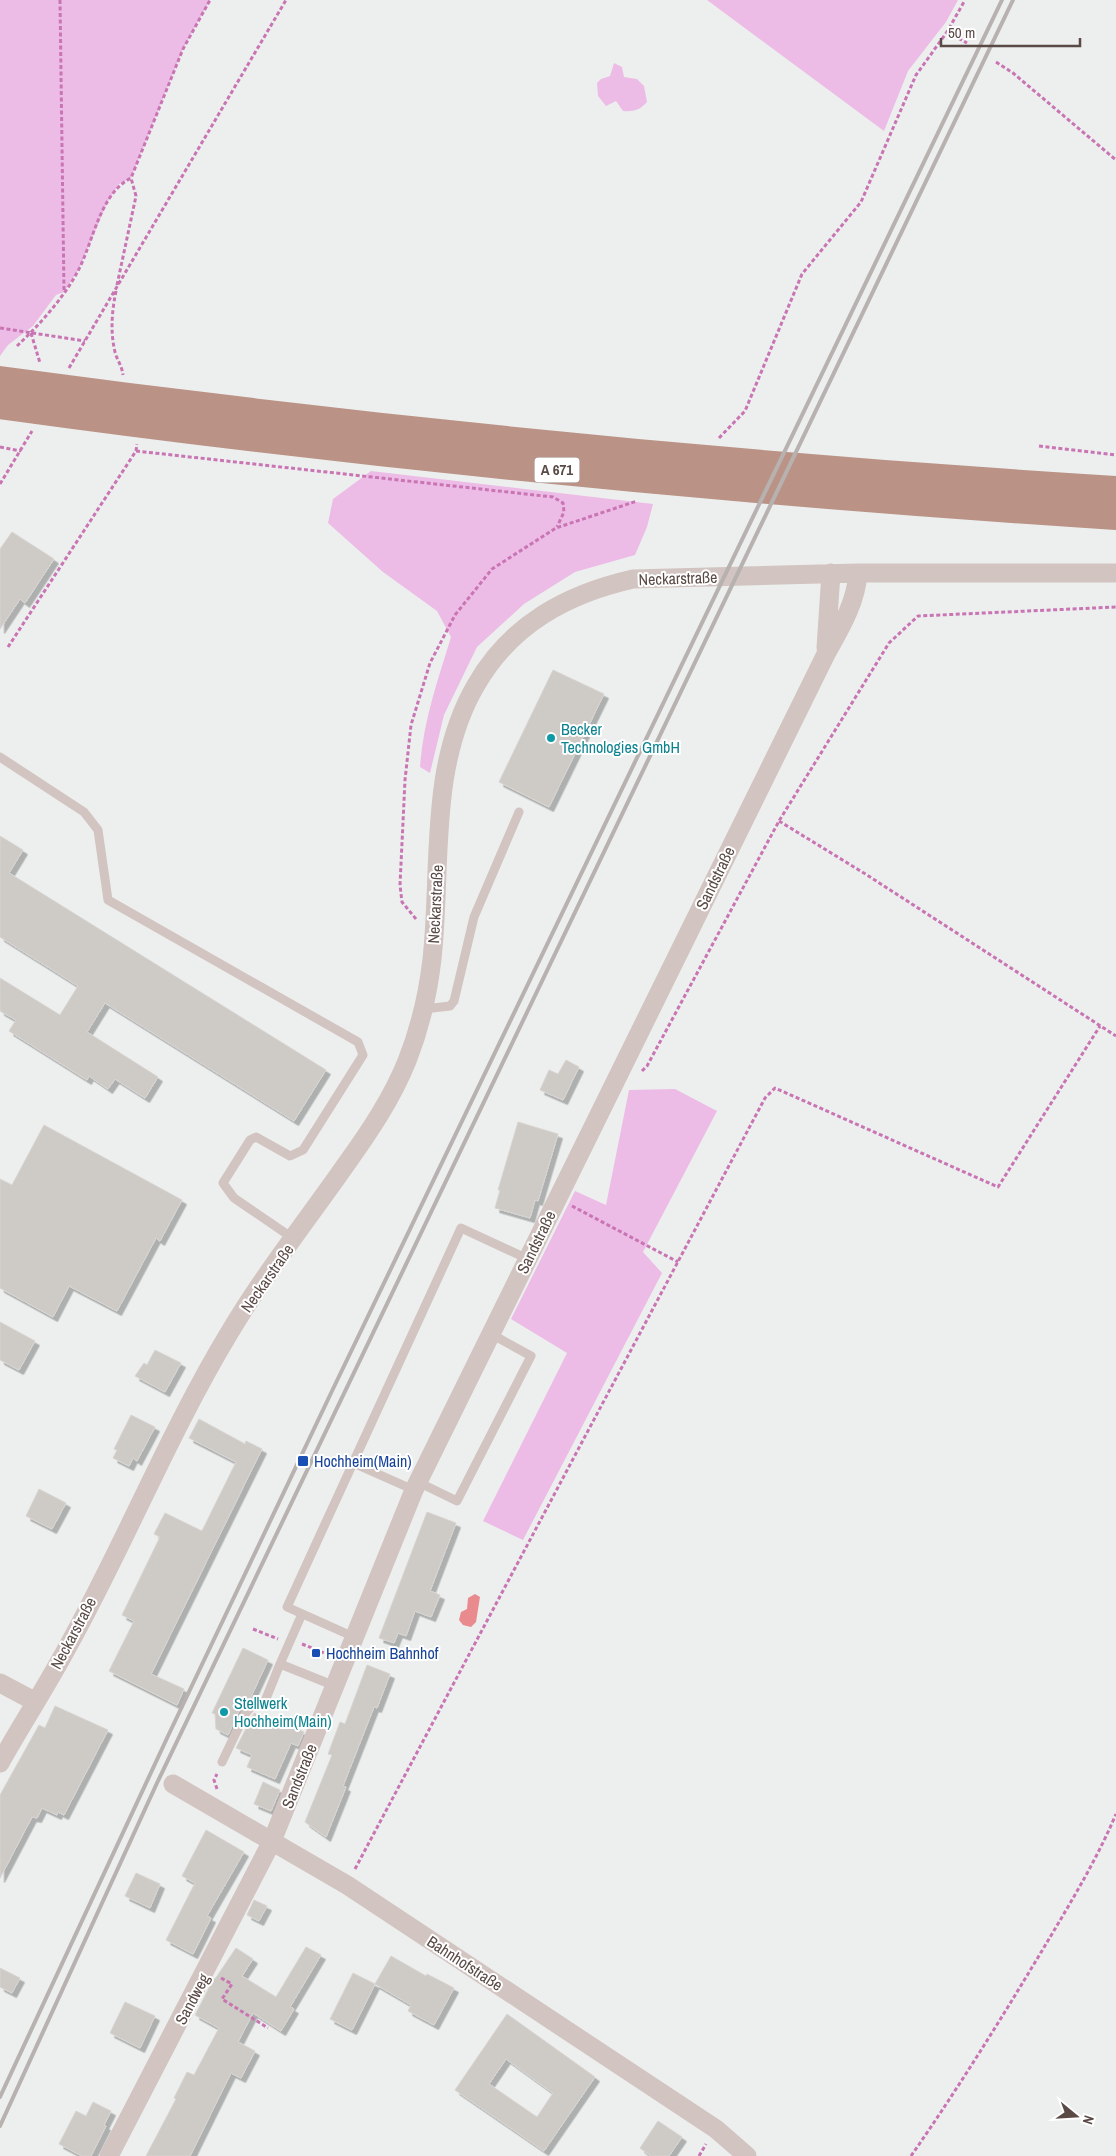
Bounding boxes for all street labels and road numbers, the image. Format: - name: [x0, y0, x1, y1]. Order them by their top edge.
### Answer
- road number: A 671: [534, 458, 580, 482]
- street label: Neckarstraße: [638, 566, 718, 590]
- street label: Sandstraße: [690, 843, 740, 913]
- street label: Neckarstraße: [422, 864, 448, 944]
- street label: Sandstraße: [511, 1207, 561, 1277]
- street label: Neckarstraße: [235, 1239, 299, 1317]
- street label: Neckarstraße: [45, 1593, 101, 1673]
- street label: Sandstraße: [276, 1740, 322, 1812]
- street label: Bahnhofstraße: [423, 1930, 507, 1996]
- street label: Sandweg: [169, 1969, 215, 2028]

